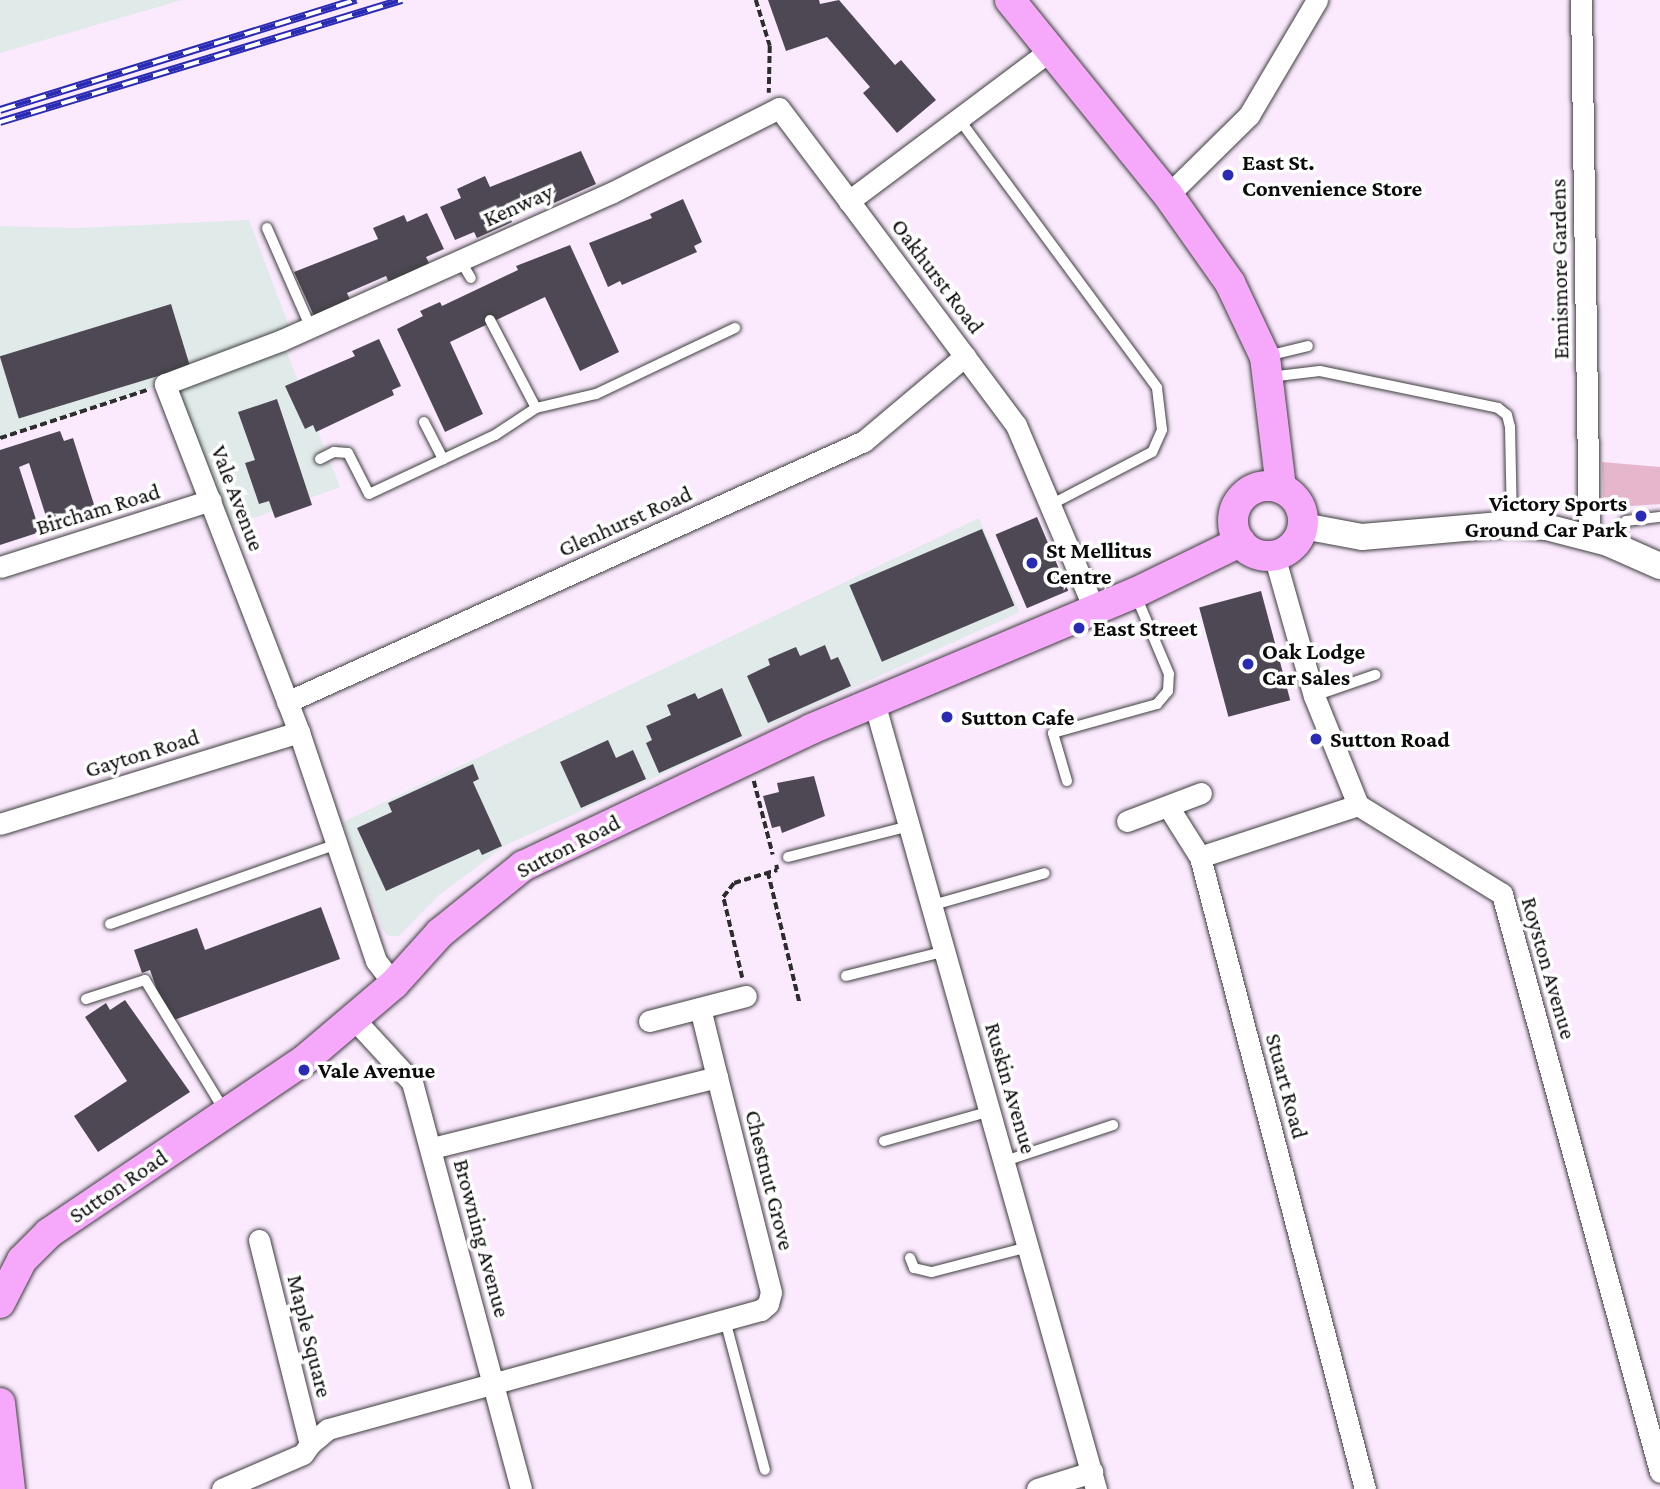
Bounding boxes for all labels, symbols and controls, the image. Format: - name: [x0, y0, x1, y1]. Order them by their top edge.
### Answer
- place label: East St. Convenience Store: [1242, 148, 1422, 202]
- marker: East St. Convenience Store: [1220, 167, 1236, 183]
- street label: Kenway: [479, 177, 557, 233]
- street label: Ennismore Gardens: [1544, 178, 1574, 360]
- street label: Oakhurst Road: [886, 213, 990, 339]
- street label: Vale Avenue: [205, 441, 271, 555]
- street label: Bircham Road: [33, 477, 163, 541]
- street label: Glenhurst Road: [554, 479, 696, 563]
- place label: Victory Sports Ground Car Park: [1465, 489, 1627, 543]
- marker: Victory Sports Ground Car Park: [1633, 508, 1649, 524]
- place label: St Mellitus Centre: [1046, 536, 1152, 590]
- marker: St Mellitus Centre: [1024, 555, 1040, 571]
- place label: East Street: [1093, 614, 1197, 642]
- marker: East Street: [1071, 620, 1087, 636]
- place label: Oak Lodge Car Sales: [1262, 637, 1365, 691]
- marker: Oak Lodge Car Sales: [1240, 656, 1256, 672]
- place label: Sutton Cafe: [961, 703, 1075, 731]
- marker: Sutton Cafe: [939, 709, 955, 725]
- street label: Gayton Road: [82, 723, 202, 783]
- place label: Sutton Road: [1330, 725, 1450, 753]
- marker: Sutton Road: [1308, 731, 1324, 747]
- street label: Sutton Road: [512, 808, 624, 884]
- street label: Royston Avenue: [1516, 894, 1582, 1042]
- street label: Ruskin Avenue: [979, 1019, 1043, 1157]
- street label: Stuart Road: [1260, 1030, 1314, 1142]
- place label: Vale Avenue: [318, 1056, 435, 1084]
- marker: Vale Avenue: [296, 1062, 312, 1078]
- street label: Chestnut Grove: [739, 1107, 801, 1253]
- street label: Sutton Road: [64, 1143, 172, 1229]
- street label: Browning Avenue: [448, 1156, 516, 1320]
- street label: Maple Square: [281, 1272, 339, 1400]

